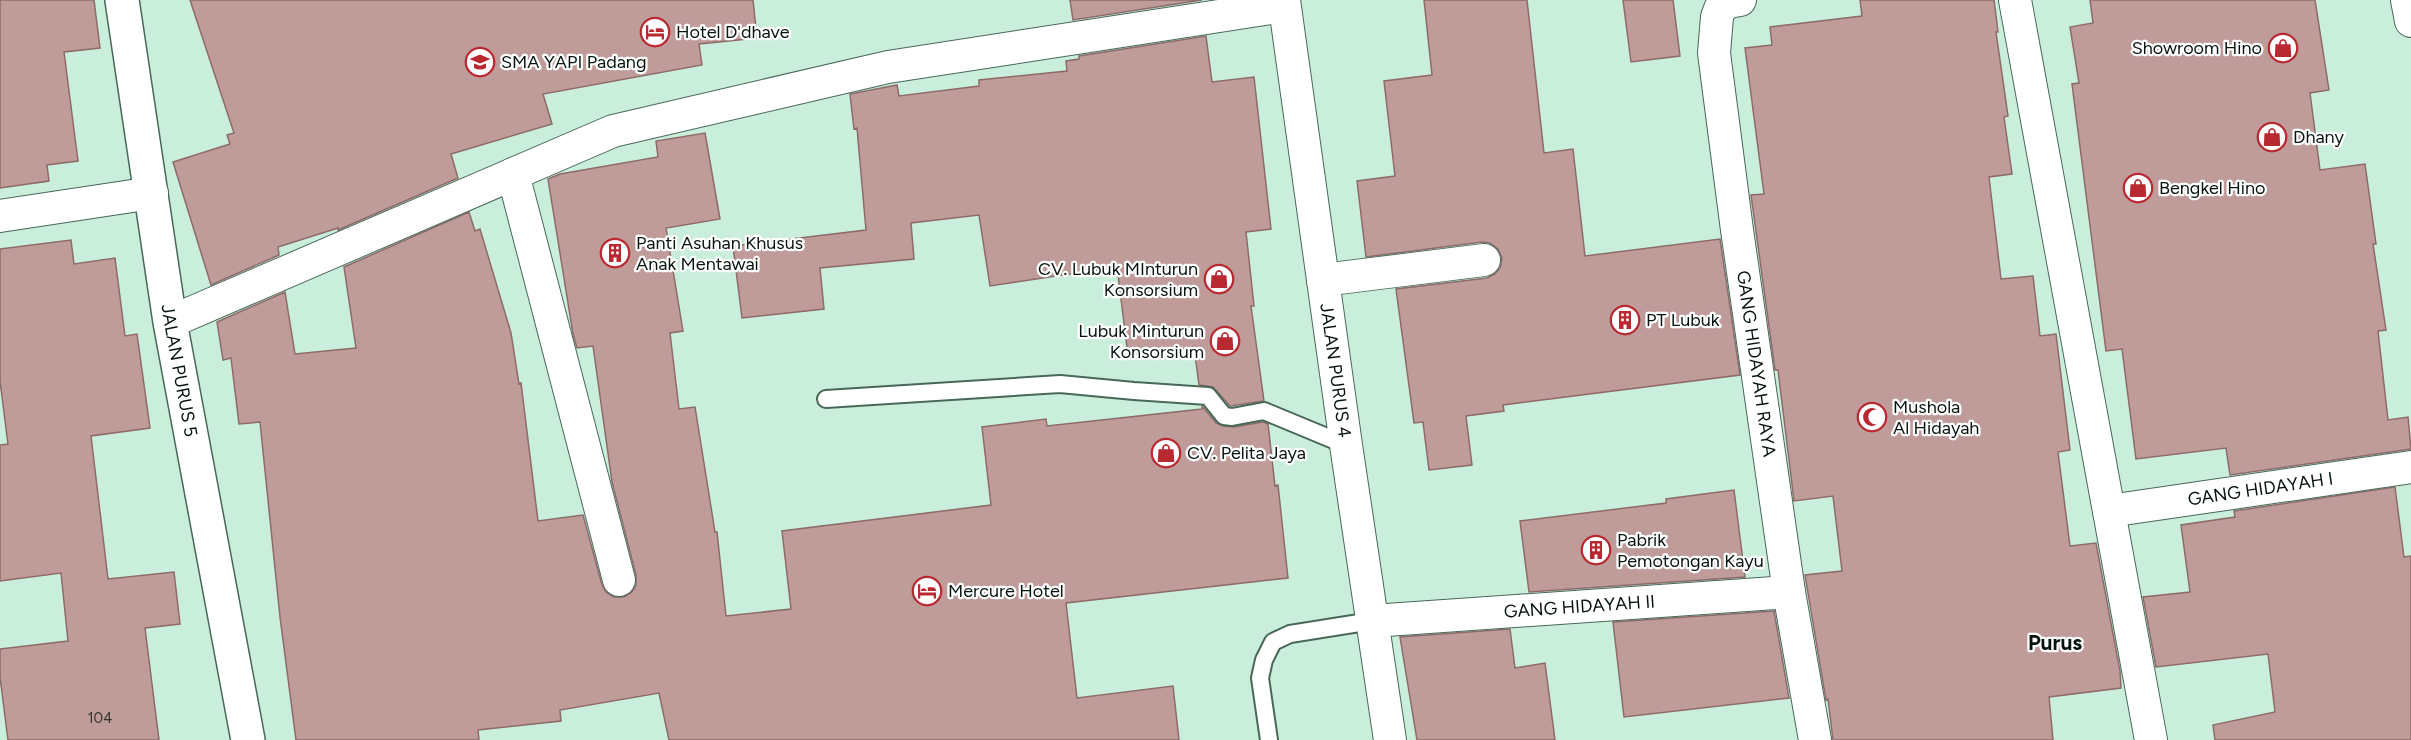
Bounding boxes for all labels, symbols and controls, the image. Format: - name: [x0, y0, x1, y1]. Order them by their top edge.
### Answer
- hotel icon: Hotel D'dhave: [639, 16, 671, 48]
- place label: Hotel D'dhave: [676, 21, 790, 43]
- shop icon: Showroom Hino: [2267, 32, 2299, 64]
- place label: Showroom Hino: [2132, 37, 2262, 59]
- school or university icon: SMA YAPI Padang: [464, 46, 496, 78]
- place label: SMA YAPI Padang: [501, 51, 646, 73]
- shop icon: Dhany: [2256, 121, 2288, 153]
- place label: Dhany: [2293, 126, 2345, 148]
- shop icon: Bengkel Hino: [2122, 172, 2154, 204]
- place label: Bengkel Hino: [2159, 177, 2265, 199]
- place label: Panti Asuhan Khusus Anak Mentawai: [636, 232, 803, 275]
- building icon: Panti Asuhan Khusus Anak Mentawai: [599, 237, 631, 269]
- place label: CV. Lubuk MInturun Konsorsium: [1038, 258, 1198, 301]
- shop icon: CV. Lubuk MInturun Konsorsium: [1203, 263, 1235, 295]
- street label: GANG HIDAYAH RAYA: [1732, 269, 1780, 458]
- street label: JALAN PURUS 4: [1315, 302, 1356, 439]
- street label: JALAN PURUS 5: [156, 303, 202, 439]
- building icon: PT Lubuk: [1609, 304, 1641, 336]
- place label: PT Lubuk: [1646, 309, 1720, 331]
- place label: Lubuk Minturun Konsorsium: [1078, 320, 1204, 363]
- shop icon: Lubuk Minturun Konsorsium: [1209, 325, 1241, 357]
- place label: Mushola Al Hidayah: [1893, 396, 1979, 439]
- mosque icon: Mushola Al Hidayah: [1856, 401, 1888, 433]
- shop icon: CV. Pelita Jaya: [1150, 437, 1182, 469]
- place label: CV. Pelita Jaya: [1187, 442, 1306, 464]
- street label: GANG HIDAYAH I: [2186, 467, 2335, 510]
- place label: Pabrik Pemotongan Kayu: [1617, 529, 1764, 572]
- building icon: Pabrik Pemotongan Kayu: [1580, 534, 1612, 566]
- hotel icon: Mercure Hotel: [911, 575, 943, 607]
- place label: Mercure Hotel: [948, 580, 1064, 602]
- street label: GANG HIDAYAH II: [1503, 590, 1656, 623]
- district label: Purus: [2028, 630, 2082, 655]
- house number: 104: [87, 709, 113, 727]

